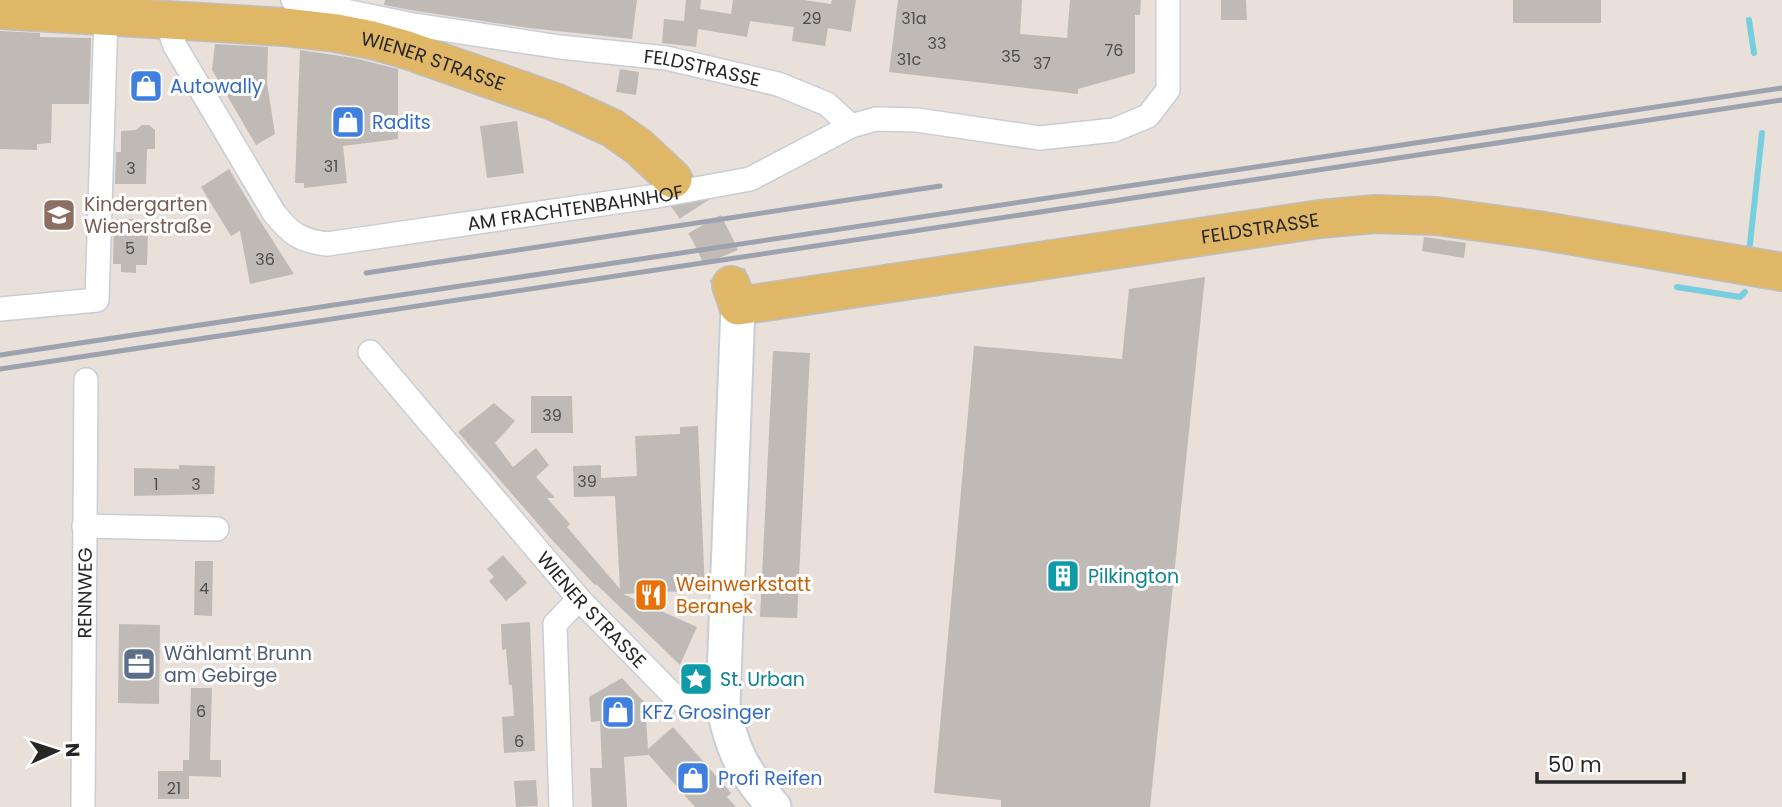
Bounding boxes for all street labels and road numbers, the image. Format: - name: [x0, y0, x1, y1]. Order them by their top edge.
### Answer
- street label: WIENER STRASSE: [359, 25, 509, 97]
- street label: FELDSTRASSE: [643, 42, 763, 93]
- street label: AM FRACHTENBAHNHOF: [465, 178, 685, 237]
- street label: FELDSTRASSE: [1199, 206, 1321, 250]
- street label: WIENER STRASSE: [531, 545, 653, 674]
- street label: RENNWEG: [71, 547, 98, 639]

